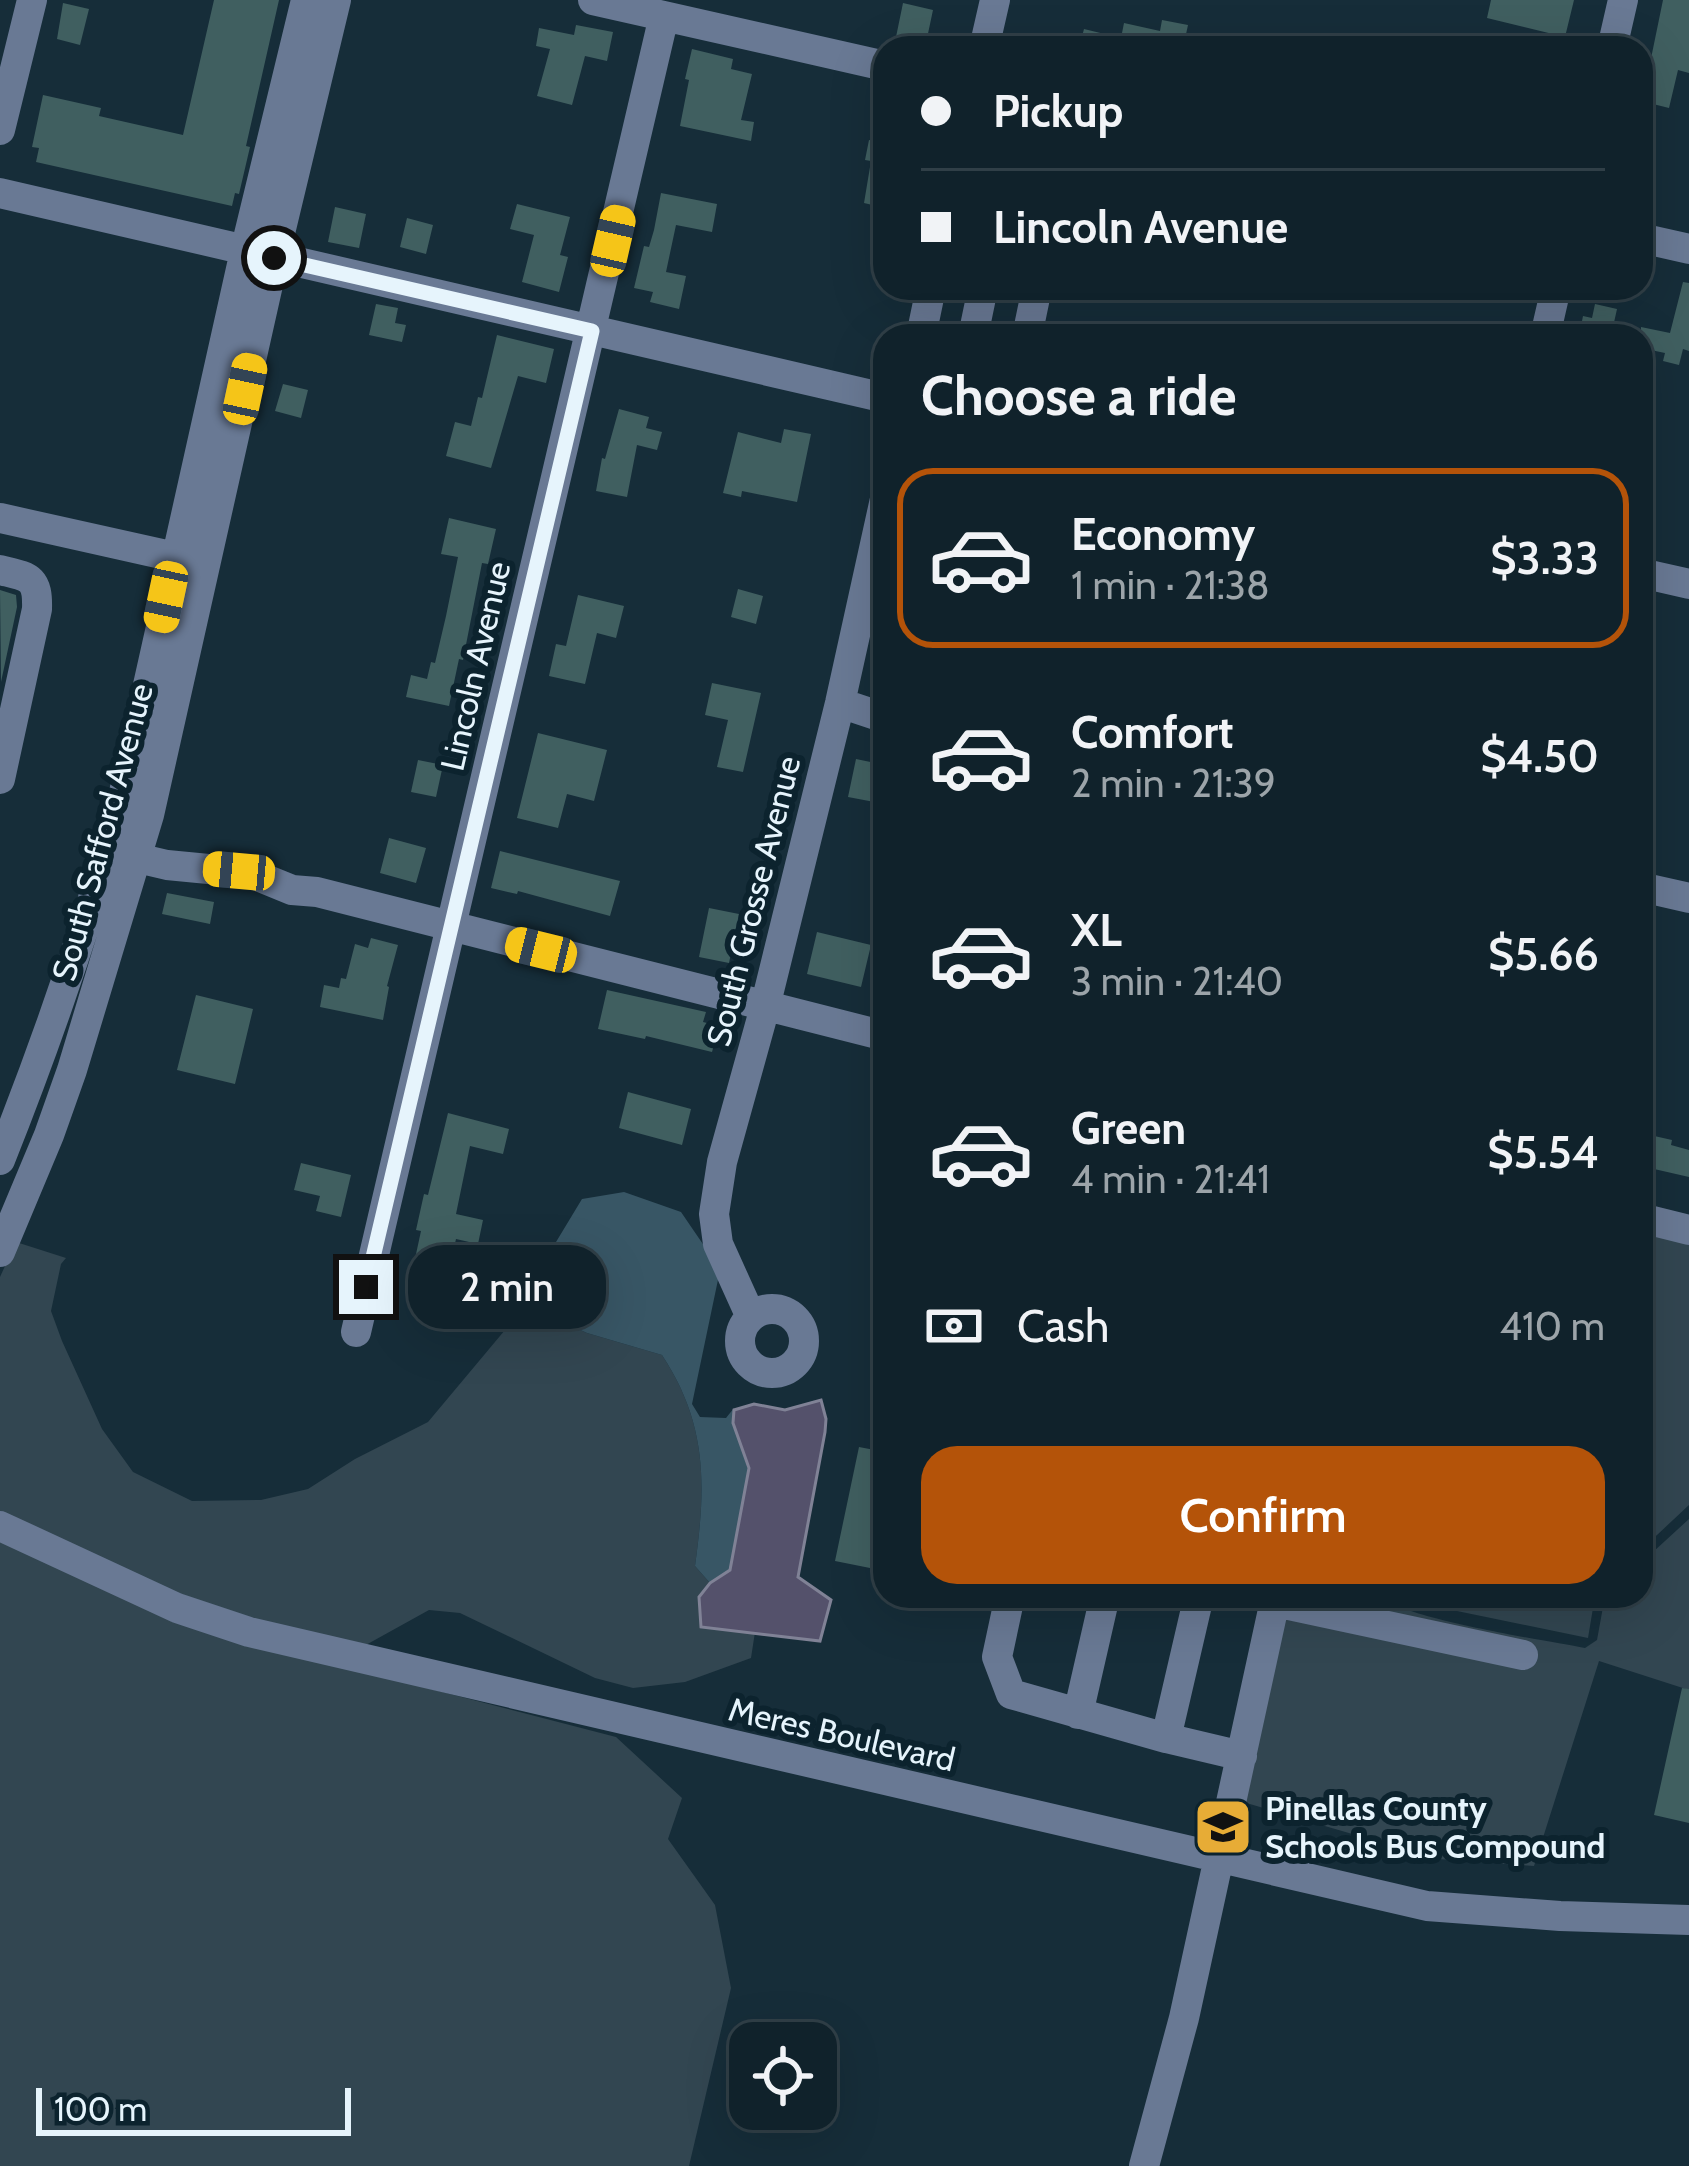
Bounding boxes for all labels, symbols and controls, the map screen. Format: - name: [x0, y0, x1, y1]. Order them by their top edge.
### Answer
- text: Pickup: [993, 84, 1123, 138]
- text: Lincoln Avenue: [993, 200, 1288, 254]
- car: [587, 202, 639, 280]
- route start: [247, 231, 301, 285]
- car: [220, 350, 270, 428]
- text: Choose a ride: [921, 363, 1236, 429]
- icon: car: [927, 504, 1035, 612]
- text: Economy: [1071, 507, 1255, 561]
- text: $3.33: [1490, 531, 1599, 585]
- car: [141, 558, 191, 636]
- street label: Lincoln Avenue: [432, 558, 518, 774]
- text: 1 min · 21:38: [1071, 561, 1270, 609]
- street label: South Safford Avenue: [43, 679, 161, 985]
- icon: car: [927, 702, 1035, 810]
- text: Comfort: [1071, 705, 1234, 759]
- text: $4.50: [1480, 729, 1599, 783]
- street label: South Grosse Avenue: [698, 752, 808, 1050]
- text: 2 min · 21:39: [1071, 759, 1276, 807]
- car: [202, 850, 276, 892]
- icon: car: [927, 900, 1035, 1008]
- text: XL: [1071, 903, 1122, 957]
- car: [502, 924, 580, 976]
- text: $5.66: [1488, 927, 1599, 981]
- text: 3 min · 21:40: [1071, 957, 1283, 1005]
- icon: car: [927, 1098, 1035, 1206]
- text: Green: [1071, 1101, 1186, 1155]
- text: $5.54: [1487, 1125, 1599, 1179]
- text: 4 min · 21:41: [1071, 1155, 1270, 1203]
- callout: 2 min: [408, 1245, 606, 1329]
- route end: [339, 1260, 393, 1314]
- text: 2 min: [460, 1263, 554, 1311]
- icon: cash: [921, 1293, 987, 1359]
- text: Cash: [1017, 1299, 1109, 1353]
- text: 410 m: [1500, 1302, 1605, 1350]
- button: Confirm: [921, 1446, 1605, 1584]
- street label: Meres Boulevard: [725, 1689, 959, 1779]
- place label: Pinellas County Schools Bus Compound: [1265, 1788, 1605, 1866]
- school or university icon: Pinellas County Schools Bus Compound: [1192, 1796, 1254, 1858]
- map controls: [729, 2022, 837, 2130]
- button: locate: [729, 2022, 837, 2130]
- scale bar: [36, 2082, 351, 2135]
- text: 100 m: [54, 2089, 147, 2129]

